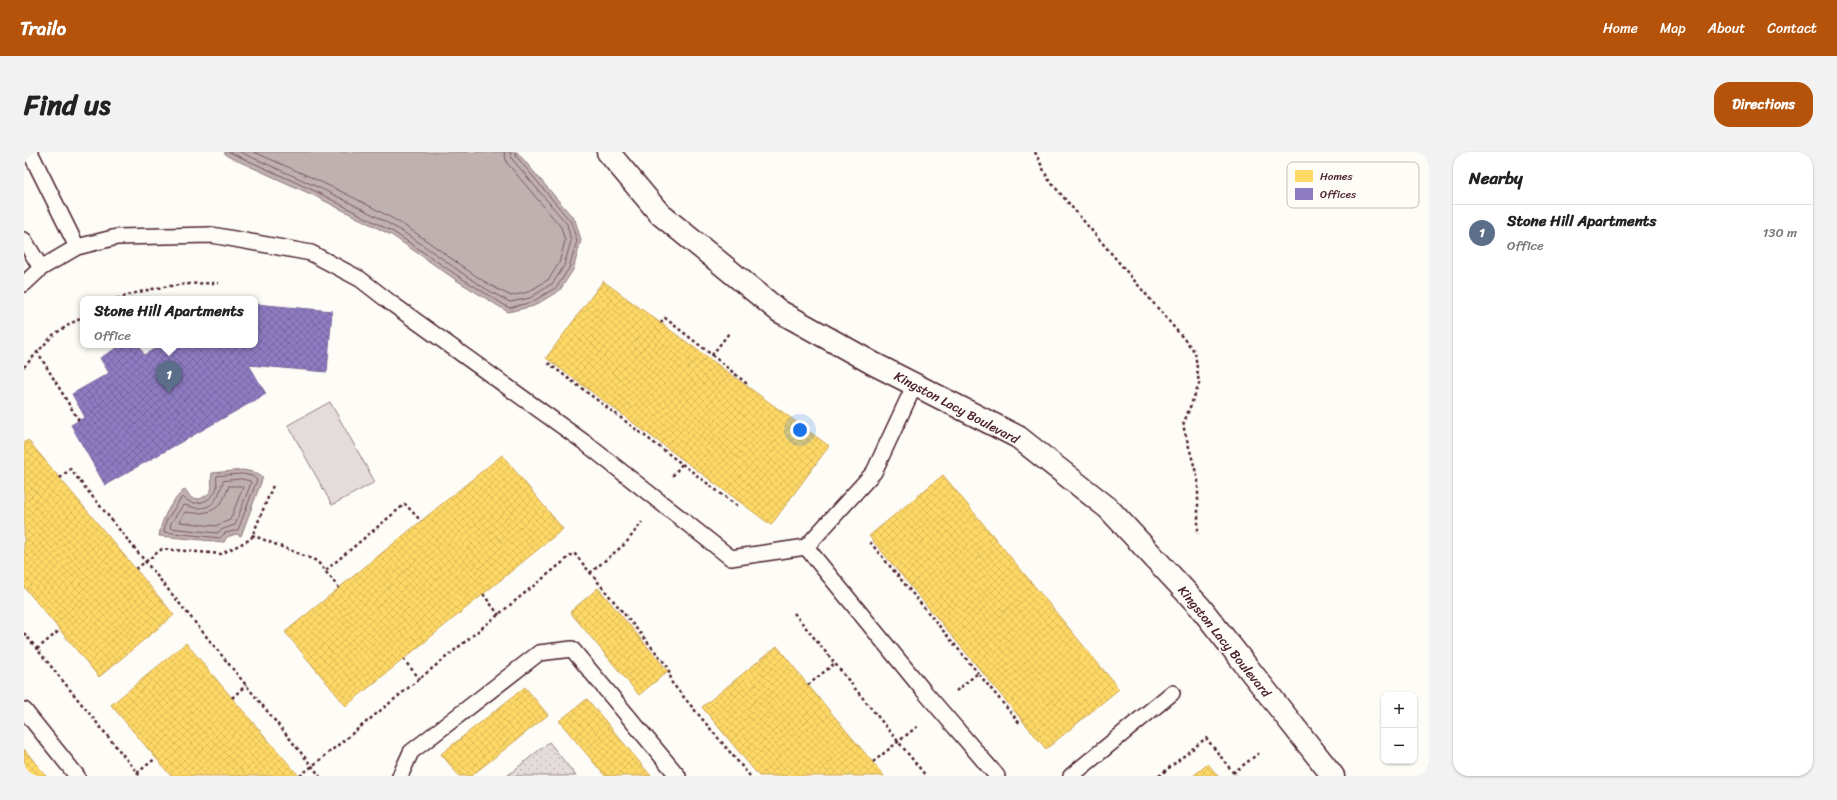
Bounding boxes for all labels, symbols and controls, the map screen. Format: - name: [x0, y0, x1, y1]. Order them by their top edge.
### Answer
- text: Trailo: [20, 12, 66, 45]
- text: Home: [1603, 16, 1638, 41]
- text: Map: [1660, 16, 1686, 41]
- text: About: [1708, 16, 1745, 41]
- text: Contact: [1767, 16, 1817, 41]
- text: Find us: [24, 80, 111, 129]
- button: Directions: [1714, 82, 1813, 127]
- legend: [1287, 162, 1419, 208]
- text: Nearby: [1469, 163, 1523, 193]
- text: Homes: [1320, 167, 1353, 186]
- text: Offices: [1320, 185, 1357, 204]
- text: Stone Hill Apartments: [1507, 208, 1656, 234]
- text: 1: [1479, 221, 1485, 244]
- text: 130 m: [1763, 221, 1797, 244]
- text: Office: [1507, 234, 1544, 257]
- popup: [80, 296, 258, 348]
- text: Stone Hill Apartments: [94, 298, 244, 324]
- text: Office: [94, 324, 131, 347]
- pin: 1: [156, 361, 182, 394]
- street label: Kingston Lacy Boulevard: [890, 365, 1024, 451]
- your location: [790, 420, 810, 440]
- street label: Kingston Lacy Boulevard: [1172, 580, 1278, 703]
- map controls: [1381, 692, 1417, 764]
- button: +: [1381, 692, 1417, 728]
- button: −: [1381, 728, 1417, 764]

